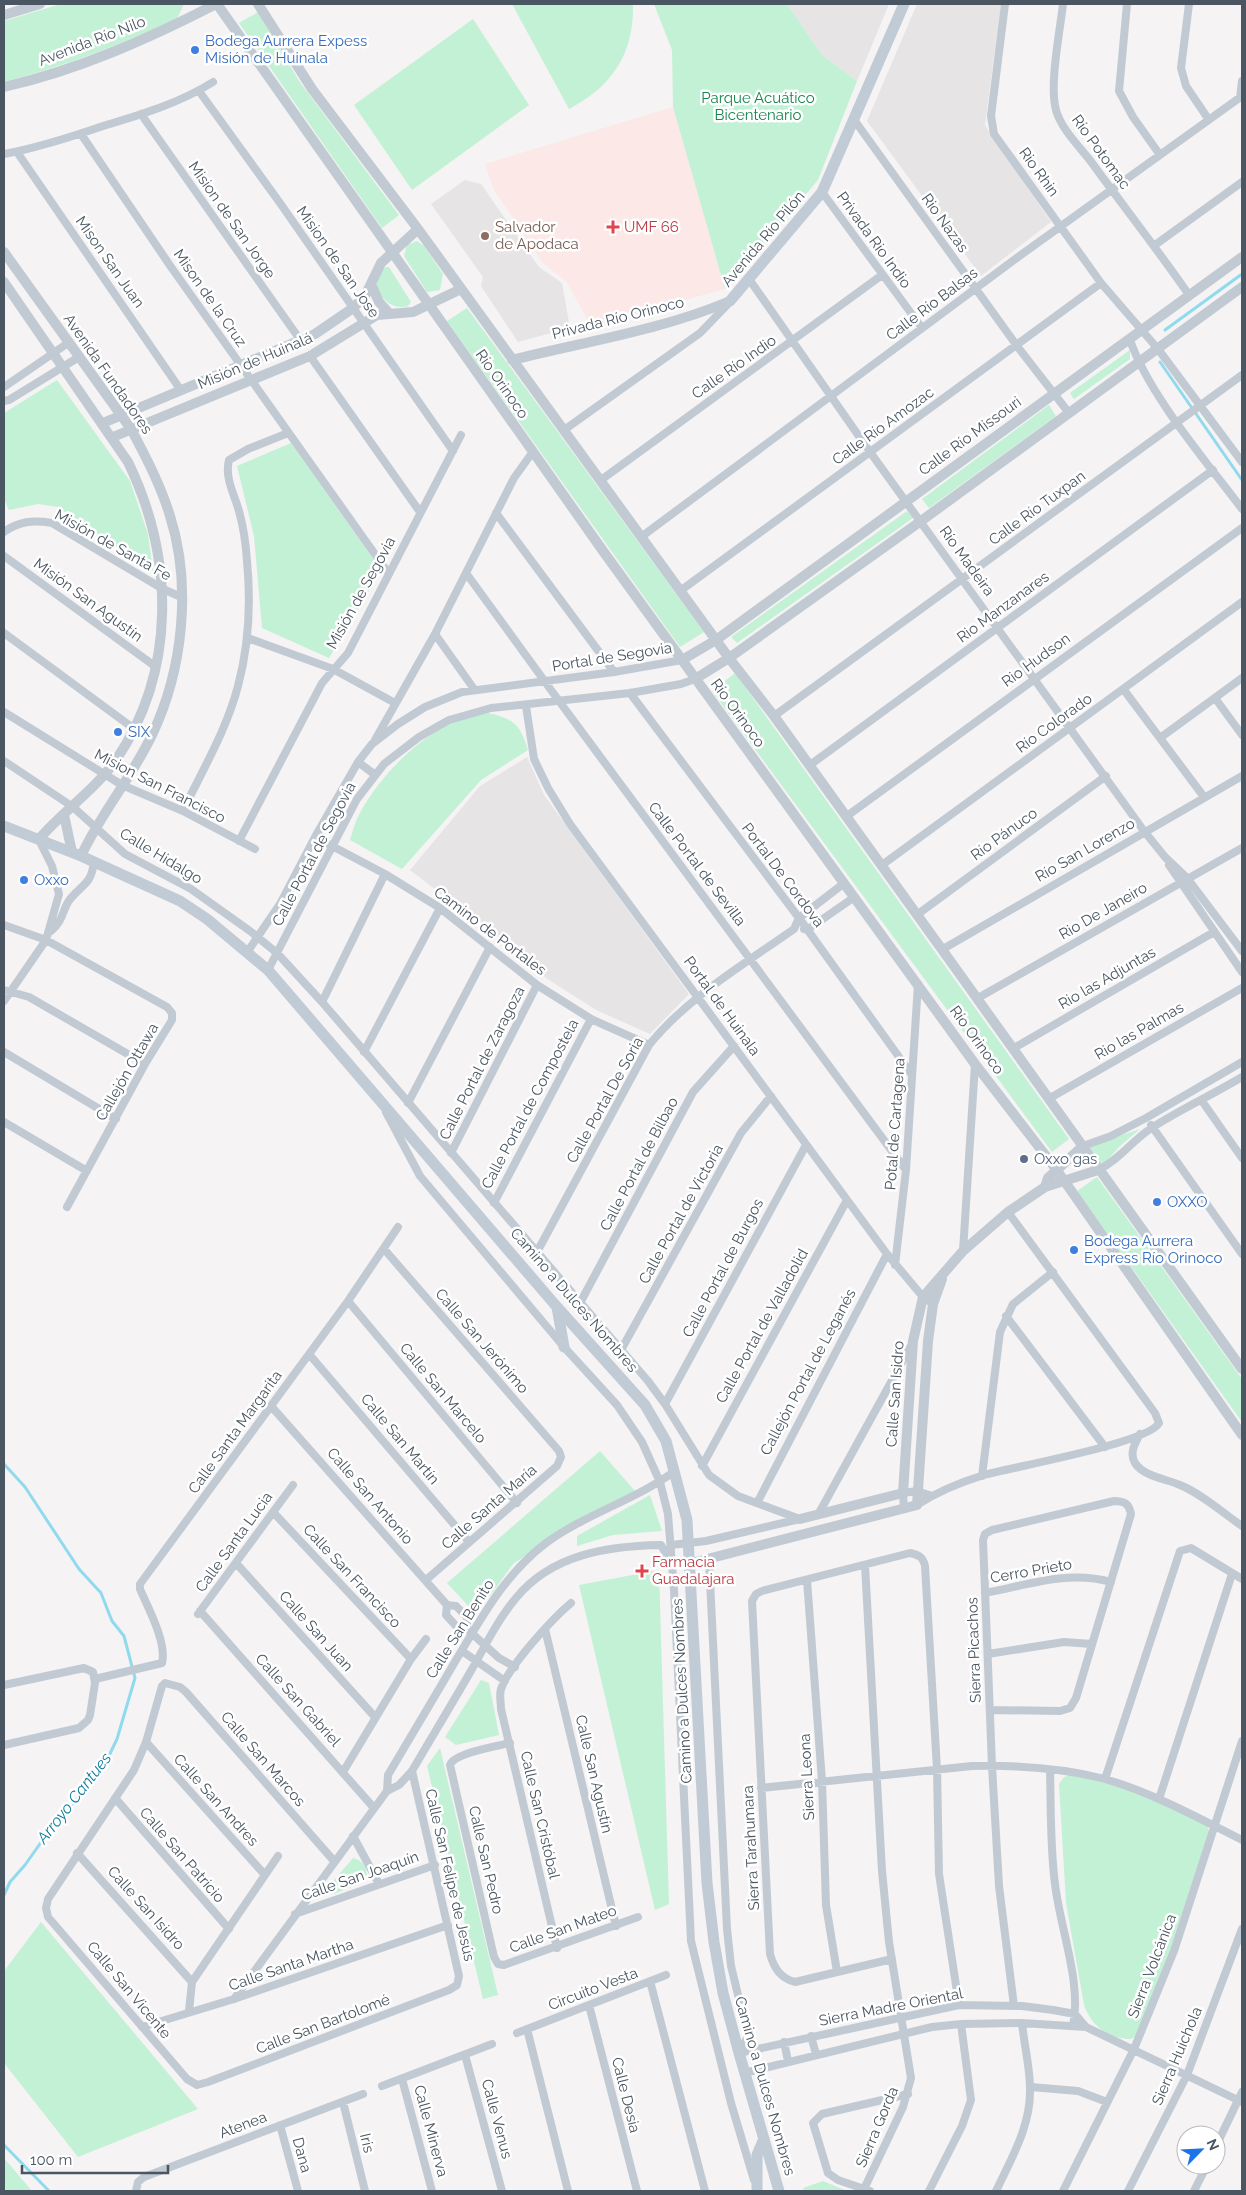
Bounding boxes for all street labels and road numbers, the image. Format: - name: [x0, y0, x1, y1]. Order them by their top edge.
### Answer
- street label: Avenida Río Nilo: [36, 12, 148, 70]
- street label: Río Potomac: [1068, 111, 1134, 193]
- street label: Rio Rhin: [1015, 144, 1063, 200]
- street label: Mision de San Jorge: [185, 158, 279, 282]
- street label: Avenida Río Pilón: [718, 187, 808, 291]
- street label: Privada Rio Indio: [833, 188, 915, 292]
- street label: Rio Nazas: [918, 190, 972, 256]
- street label: Mision de San Jose: [293, 203, 383, 321]
- street label: Mison San Juan: [72, 213, 148, 311]
- street label: Mison de la Cruz: [170, 246, 250, 350]
- street label: Calle Río Balsas: [883, 264, 981, 344]
- street label: Privada Río Orinoco: [550, 293, 686, 343]
- street label: Avenida Fundadores: [60, 311, 156, 437]
- street label: Misión de Huinalá: [195, 329, 315, 393]
- street label: Calle Río Indio: [688, 331, 780, 403]
- street label: Río Orinoco: [472, 346, 532, 422]
- street label: Calle Río Amozac: [829, 383, 937, 469]
- street label: Calle Río Missouri: [915, 393, 1025, 479]
- street label: Calle Río Tuxpan: [985, 467, 1089, 549]
- street label: Misión de Santa Fe: [52, 505, 175, 585]
- street label: Río Madeira: [936, 523, 998, 599]
- street label: Misión de Segovia: [323, 534, 399, 652]
- street label: Misión San Agustín: [30, 554, 146, 646]
- street label: Rio Manzanares: [953, 568, 1053, 646]
- street label: Rio Hudson: [998, 629, 1074, 691]
- street label: Portal de Segovia: [551, 639, 673, 675]
- street label: Río Orinoco: [707, 675, 769, 751]
- street label: Río Colorado: [1012, 689, 1096, 757]
- street label: Mision San Francisco: [92, 745, 229, 827]
- street label: Calle Portal de Segovia: [268, 779, 360, 929]
- street label: Calle Portal de Sevilla: [645, 798, 749, 930]
- street label: Río Pánuco: [967, 804, 1041, 864]
- street label: Río San Lorenzo: [1032, 814, 1138, 886]
- street label: Portal De Cordova: [738, 819, 828, 931]
- street label: Calle Hidalgo: [116, 824, 206, 888]
- street label: Rio De Janeiro: [1056, 878, 1150, 943]
- street label: Camino de Portales: [430, 883, 550, 979]
- street label: Rio las Adjuntas: [1055, 943, 1159, 1013]
- street label: Portal de Huinala: [680, 953, 764, 1059]
- street label: Calle Portal de Zaragoza: [435, 983, 529, 1143]
- street label: Rio las Palmas: [1091, 998, 1187, 1064]
- street label: Río Orinoco: [946, 1002, 1008, 1078]
- street label: Calle Portal de Compostela: [478, 1016, 582, 1192]
- street label: Callejón Ottawa: [92, 1020, 162, 1124]
- street label: Calle Portal De Soria: [563, 1034, 647, 1166]
- street label: Potal de Cartagena: [881, 1057, 909, 1191]
- street label: Calle Portal de Bilbao: [596, 1094, 682, 1234]
- street label: Calle Portal de Victoria: [635, 1141, 727, 1287]
- street label: Calle Portal de Burgos: [679, 1196, 767, 1340]
- street label: Camino a Dulces Nombres: [506, 1224, 642, 1376]
- street label: Calle Portal de Valladolid: [712, 1246, 812, 1406]
- street label: Calle San Jerónimo: [431, 1285, 533, 1397]
- street label: Callejón Portal de Leganés: [756, 1286, 860, 1458]
- street label: Calle San Marcelo: [396, 1339, 490, 1447]
- street label: Calle San Isidro: [882, 1340, 908, 1448]
- street label: Calle Santa Margarita: [184, 1367, 286, 1497]
- street label: Calle San Martín: [357, 1390, 443, 1488]
- street label: Calle San Antonio: [323, 1444, 417, 1548]
- street label: Calle Santa María: [438, 1461, 540, 1553]
- street label: Calle Santa Lucia: [192, 1488, 276, 1596]
- street label: Calle San Francisco: [299, 1520, 405, 1632]
- street label: Cerro Prieto: [989, 1555, 1073, 1587]
- street label: Calle San Benito: [422, 1576, 498, 1682]
- street label: Calle San Juan: [275, 1587, 357, 1675]
- street label: Sierra Picachos: [963, 1597, 985, 1703]
- street label: Camino a Dulces Nombres: [668, 1598, 696, 1784]
- street label: Calle San Gabriel: [252, 1650, 345, 1751]
- street label: Calle San Marcos: [217, 1708, 309, 1810]
- street label: Calle San Agustín: [572, 1713, 616, 1835]
- street label: Sierra Leona: [796, 1733, 818, 1821]
- street label: Calle San Cristóbal: [517, 1749, 564, 1881]
- street label: Calle San Andres: [170, 1750, 262, 1850]
- street label: Sierra Tarahumara: [739, 1785, 763, 1911]
- street label: Calle San Felipe de Jesús: [421, 1787, 479, 1963]
- street label: Calle San Patricio: [136, 1804, 228, 1906]
- street label: Calle San Pedro: [465, 1804, 507, 1916]
- street label: Calle San Joaquín: [299, 1847, 421, 1905]
- street label: Calle San Isidro: [104, 1862, 188, 1954]
- street label: Calle San Mateo: [507, 1901, 619, 1957]
- street label: Sierra Volcánica: [1124, 1911, 1180, 2021]
- street label: Calle Santa Martha: [226, 1935, 356, 1995]
- street label: Calle San Vicente: [83, 1938, 175, 2042]
- street label: Circuito Vesta: [546, 1964, 640, 2014]
- street label: Sierra Madre Oriental: [817, 1984, 965, 2030]
- street label: Calle San Bartolomé: [254, 1990, 393, 2058]
- street label: Camino a Dulces Nombres: [731, 1994, 799, 2178]
- street label: Sierra Huichola: [1148, 2004, 1206, 2108]
- street label: Calle Desia: [608, 2055, 644, 2135]
- street label: Calle Venus: [478, 2077, 516, 2161]
- street label: Calle Minerva: [410, 2083, 452, 2179]
- street label: Sierra Gorda: [852, 2084, 902, 2170]
- street label: Atenea: [217, 2108, 269, 2142]
- street label: Iris: [356, 2131, 378, 2155]
- street label: Dana: [289, 2135, 315, 2175]

